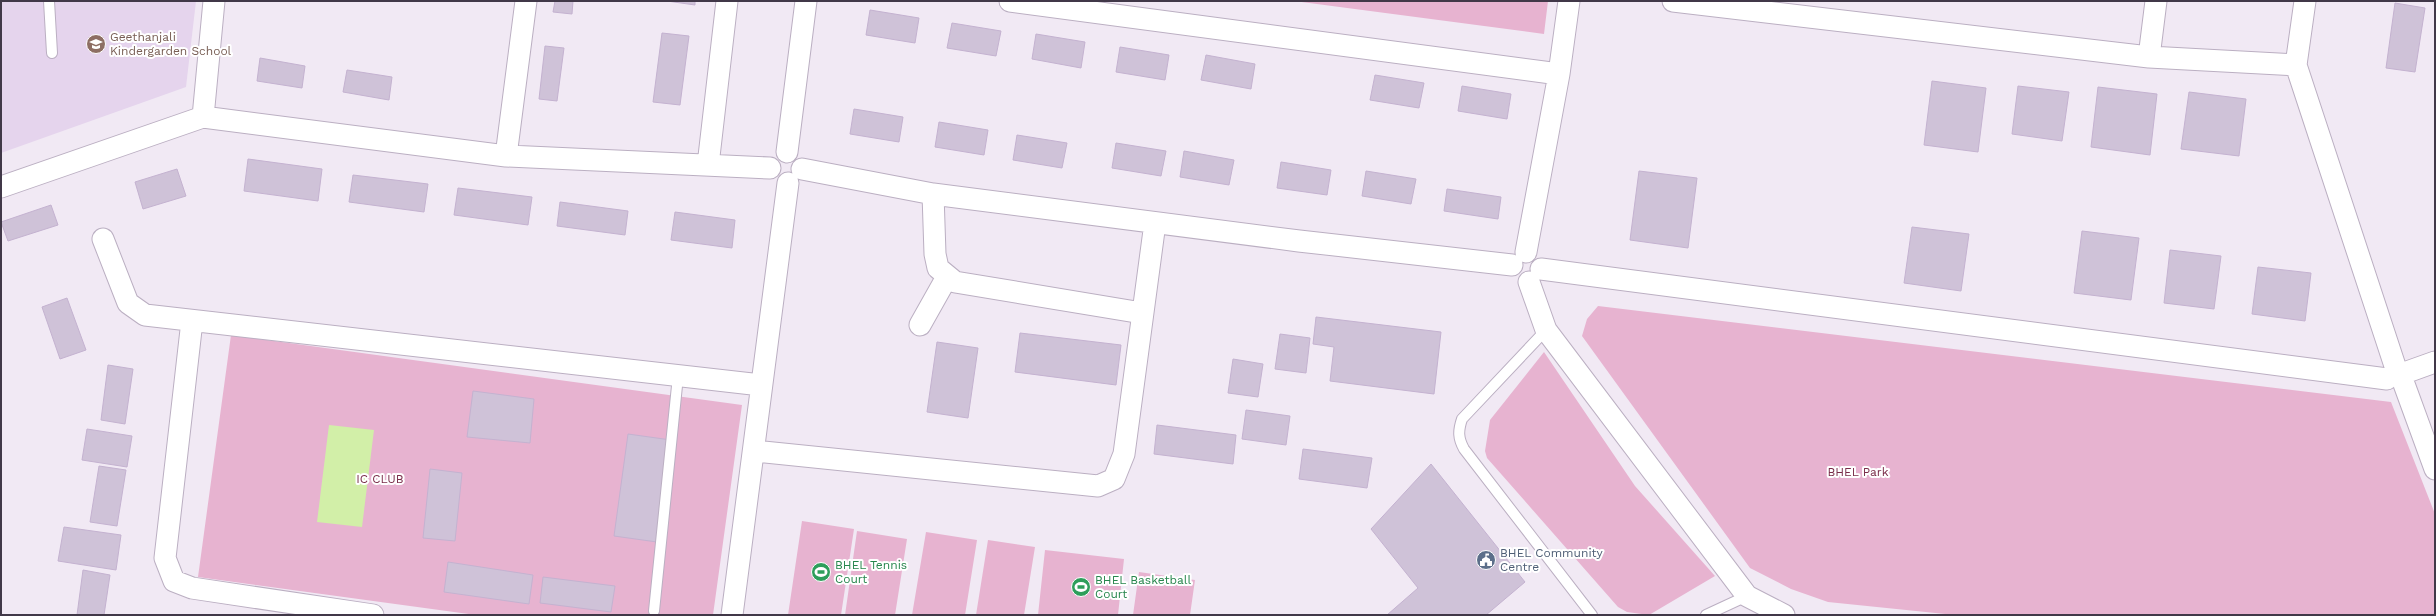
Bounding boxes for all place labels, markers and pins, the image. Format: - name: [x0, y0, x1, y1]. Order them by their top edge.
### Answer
- place label: Geethanjali Kindergarden School: [110, 30, 232, 58]
- school or university icon: Geethanjali Kindergarden School: [85, 33, 107, 55]
- place label: BHEL Community Centre: [1500, 546, 1604, 574]
- public building icon: BHEL Community Centre: [1475, 549, 1497, 571]
- place label: BHEL Tennis Court: [835, 558, 907, 586]
- sports icon: BHEL Tennis Court: [810, 561, 832, 583]
- place label: BHEL Basketball Court: [1095, 573, 1192, 601]
- sports icon: BHEL Basketball Court: [1070, 576, 1092, 598]

